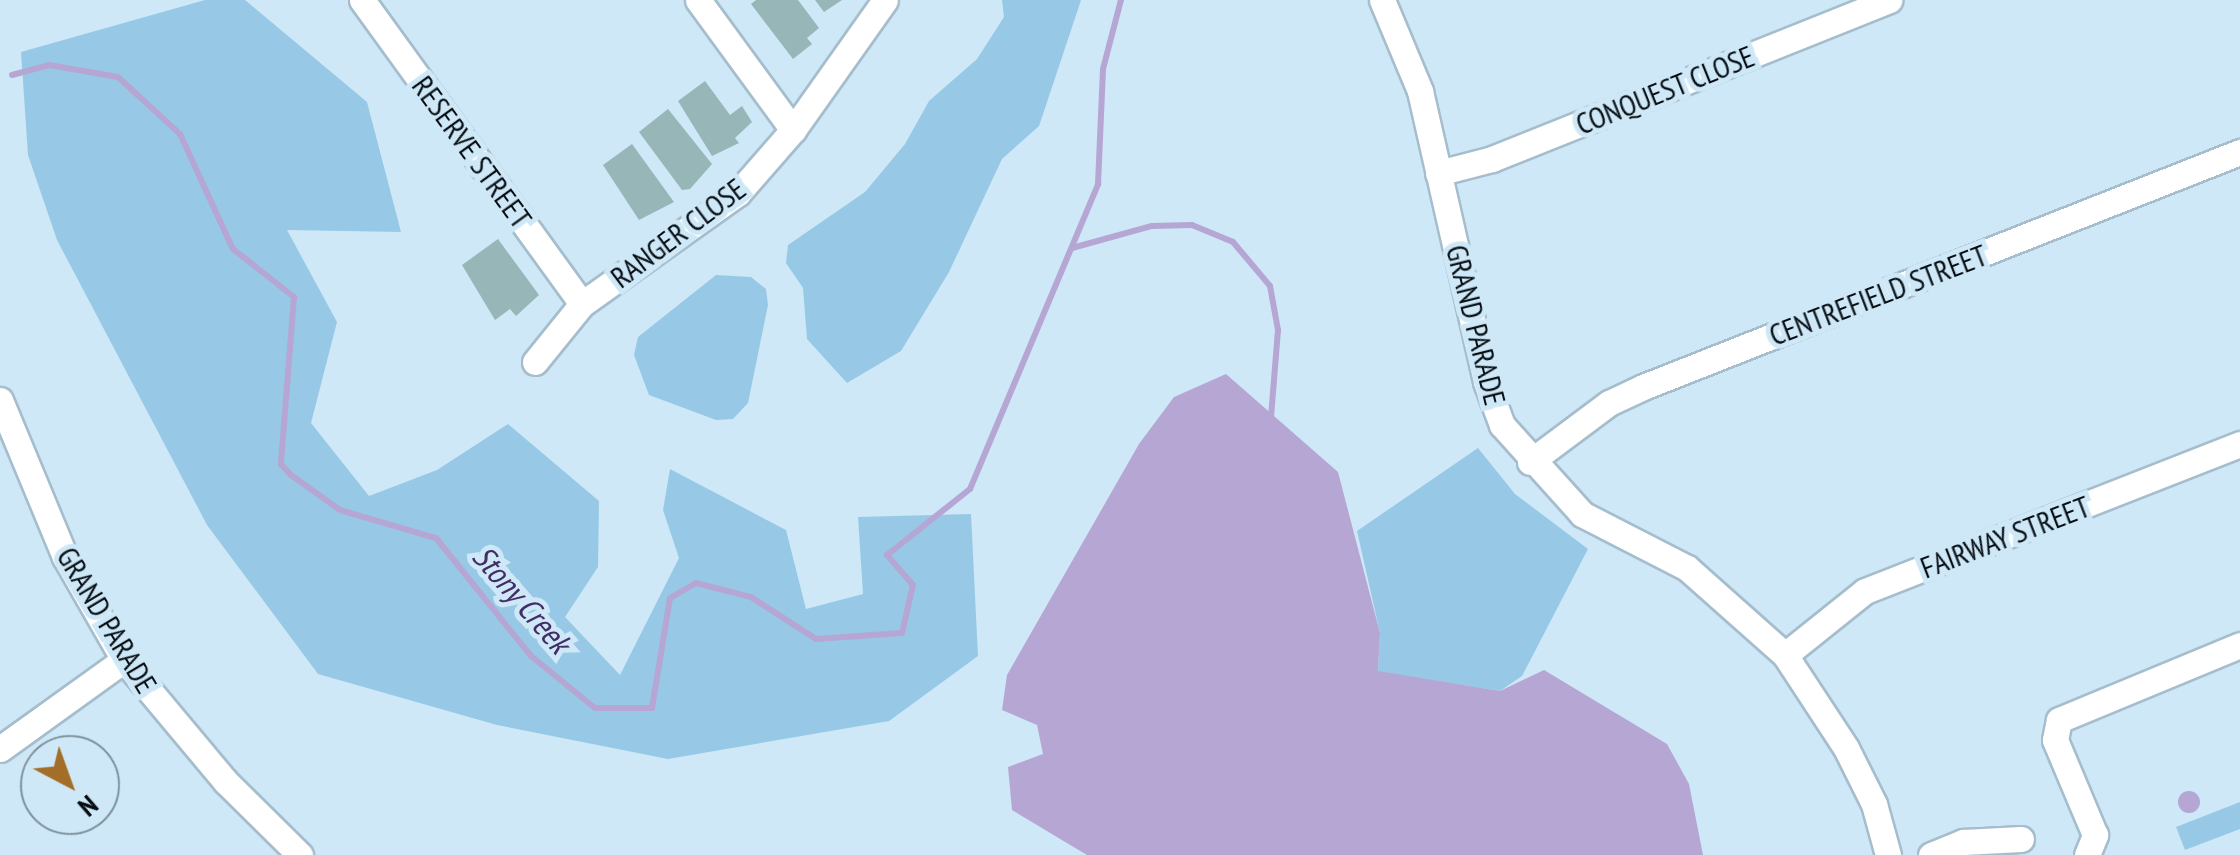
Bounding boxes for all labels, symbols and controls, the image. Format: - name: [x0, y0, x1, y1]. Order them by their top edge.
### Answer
- street label: CONQUEST CLOSE: [1570, 38, 1760, 142]
- street label: RESERVE STREET: [405, 69, 539, 235]
- street label: RANGER CLOSE: [604, 171, 752, 295]
- street label: CENTREFIELD STREET: [1764, 237, 1992, 353]
- street label: GRAND PARADE: [1439, 241, 1513, 409]
- street label: FAIRWAY STREET: [1915, 488, 2095, 586]
- water label: Stony Creek: [465, 537, 579, 661]
- street label: GRAND PARADE: [49, 541, 165, 699]
- north arrow: [20, 735, 120, 835]
- text: N: [71, 788, 107, 825]

